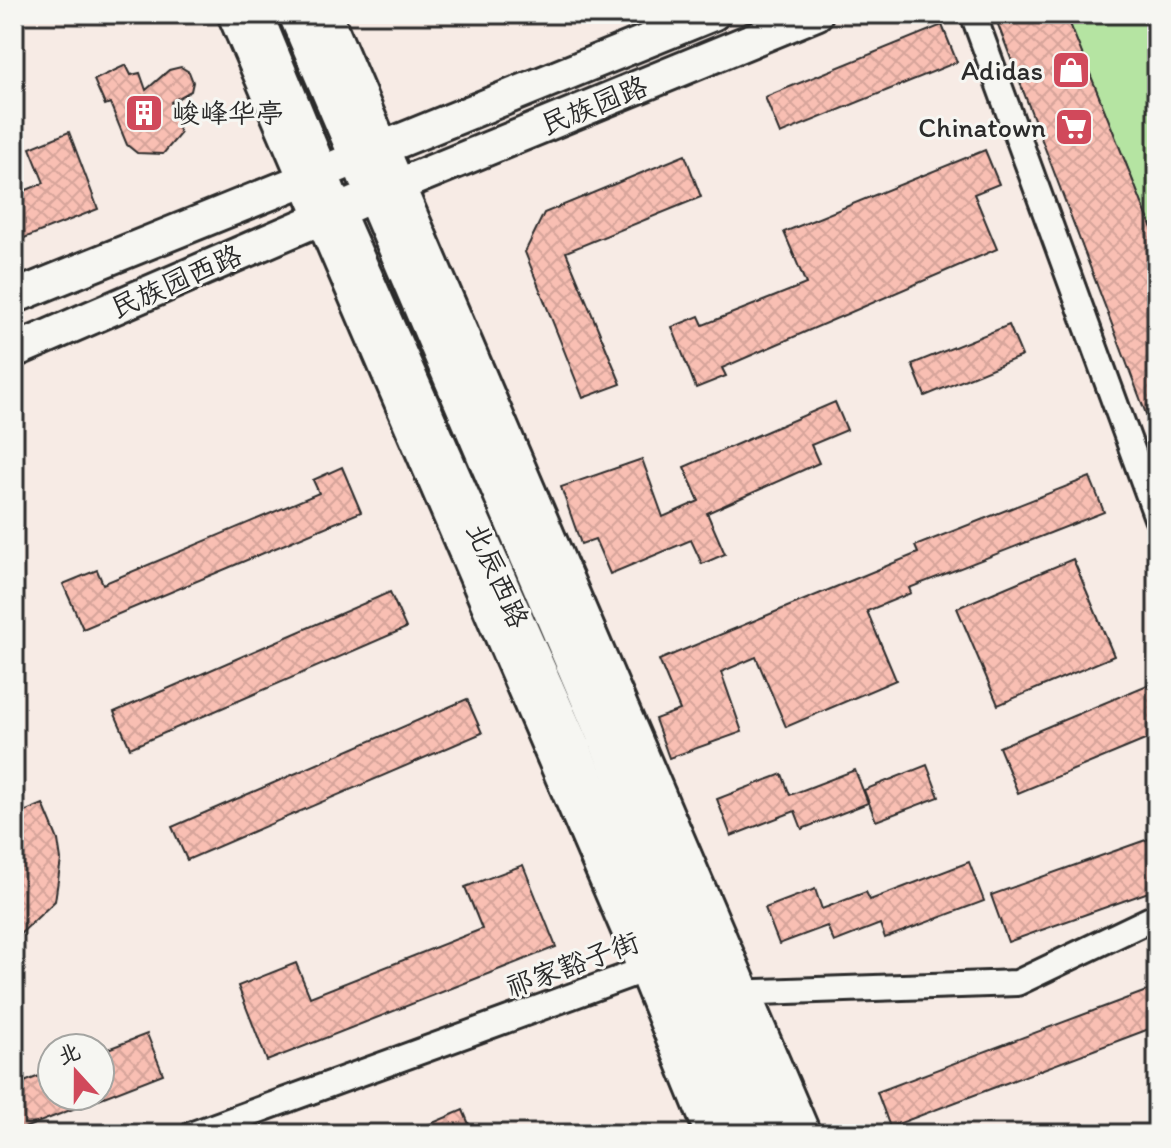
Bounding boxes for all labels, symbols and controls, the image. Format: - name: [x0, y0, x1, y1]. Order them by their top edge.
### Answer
- shop icon: Adidas: [1050, 49, 1092, 91]
- place label: Adidas: [961, 53, 1043, 87]
- street label: 民族园路: [536, 68, 652, 142]
- building icon: 峻峰华亭: [123, 92, 165, 134]
- place label: 峻峰华亭: [172, 96, 284, 130]
- supermarket icon: Chinatown: [1053, 106, 1095, 148]
- place label: Chinatown: [918, 110, 1046, 144]
- street label: 民族园西路: [105, 237, 247, 325]
- street label: 北辰西路: [460, 517, 536, 633]
- street label: 祁家豁子街: [500, 924, 644, 1004]
- north arrow: [36, 1032, 116, 1112]
- text: 北: [54, 1037, 84, 1070]

